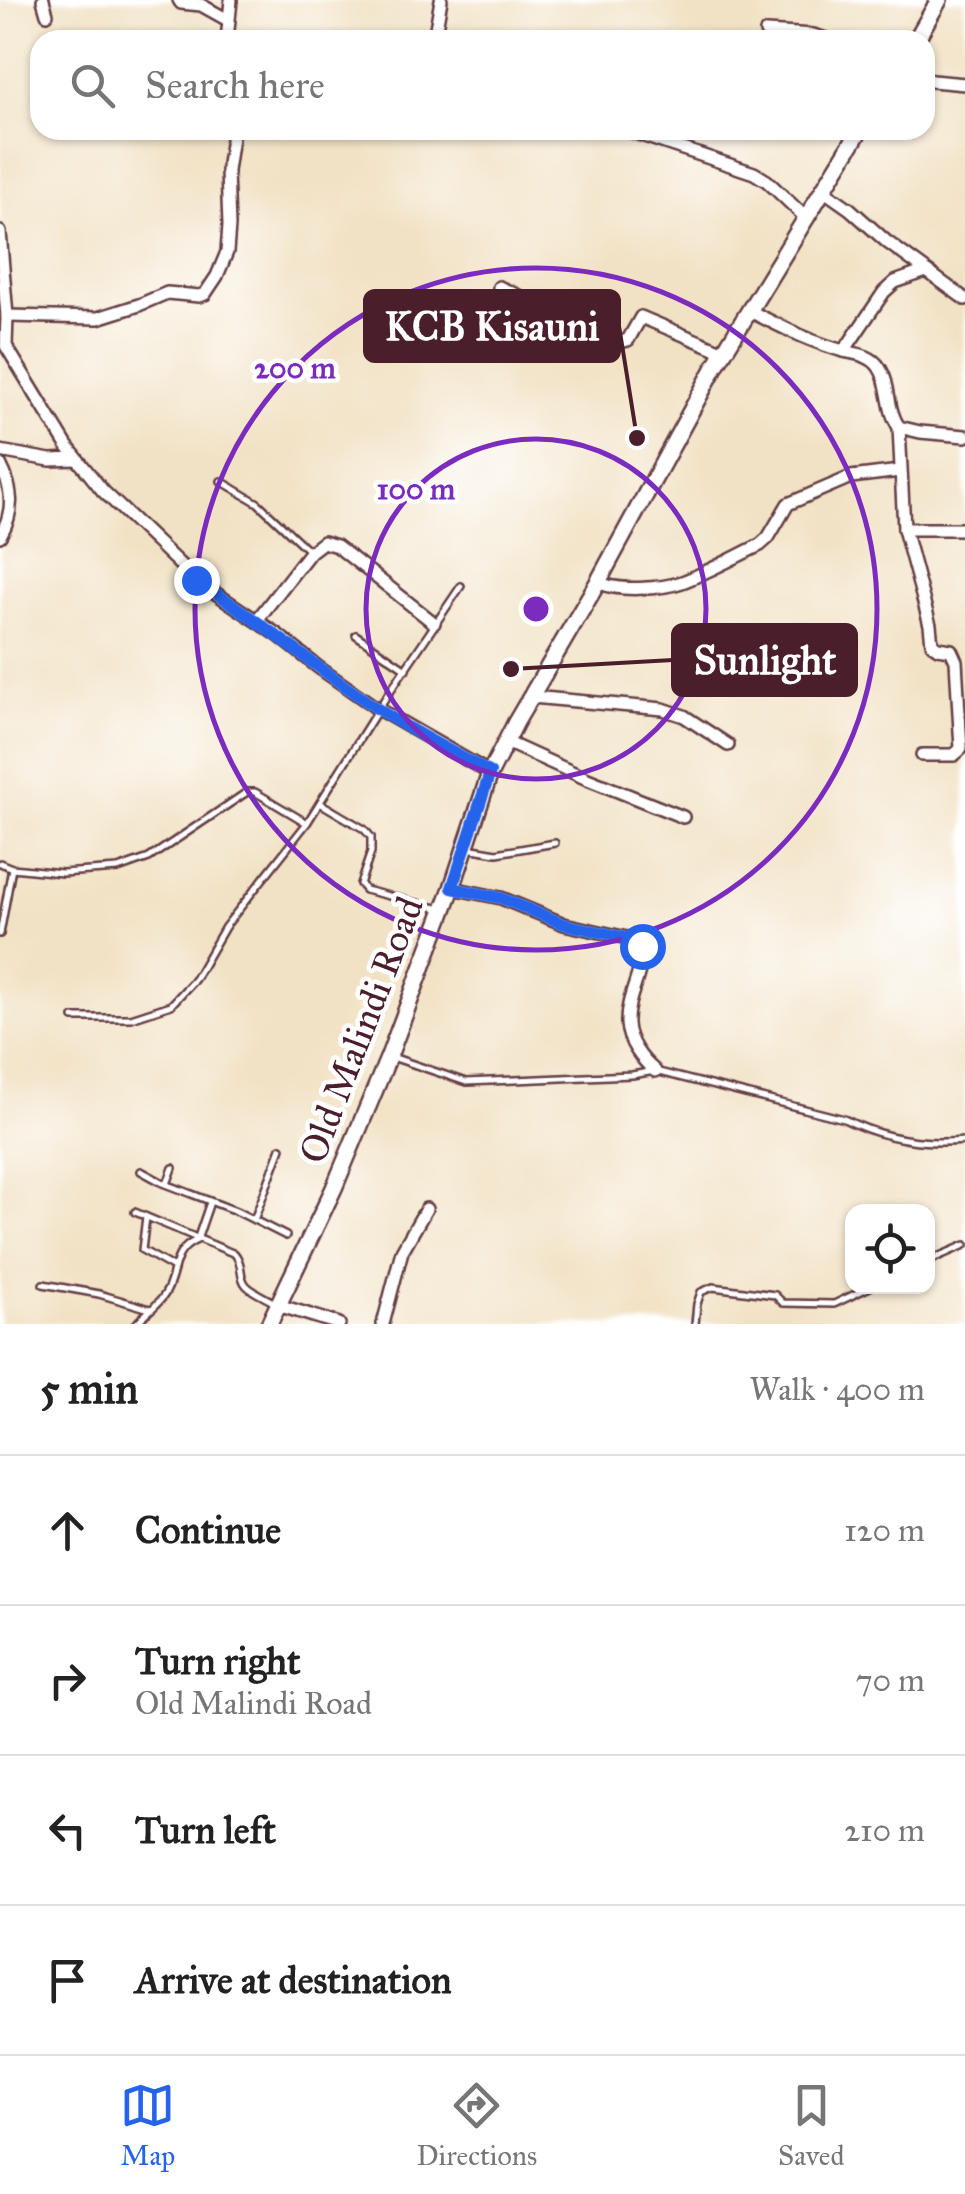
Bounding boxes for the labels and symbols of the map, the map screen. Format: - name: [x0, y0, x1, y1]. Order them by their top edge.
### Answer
- callout: KCB Kisauni: [365, 291, 619, 361]
- text: KCB Kisauni: [385, 302, 600, 351]
- text: 200 m: [254, 350, 336, 386]
- text: 100 m: [377, 471, 456, 507]
- route end: [174, 558, 220, 604]
- centre of rings: [518, 591, 554, 627]
- callout: Sunlight: [673, 625, 856, 695]
- text: Sunlight: [694, 636, 837, 685]
- street label: Old Malindi Road: [289, 890, 433, 1170]
- route start: [620, 924, 666, 970]

